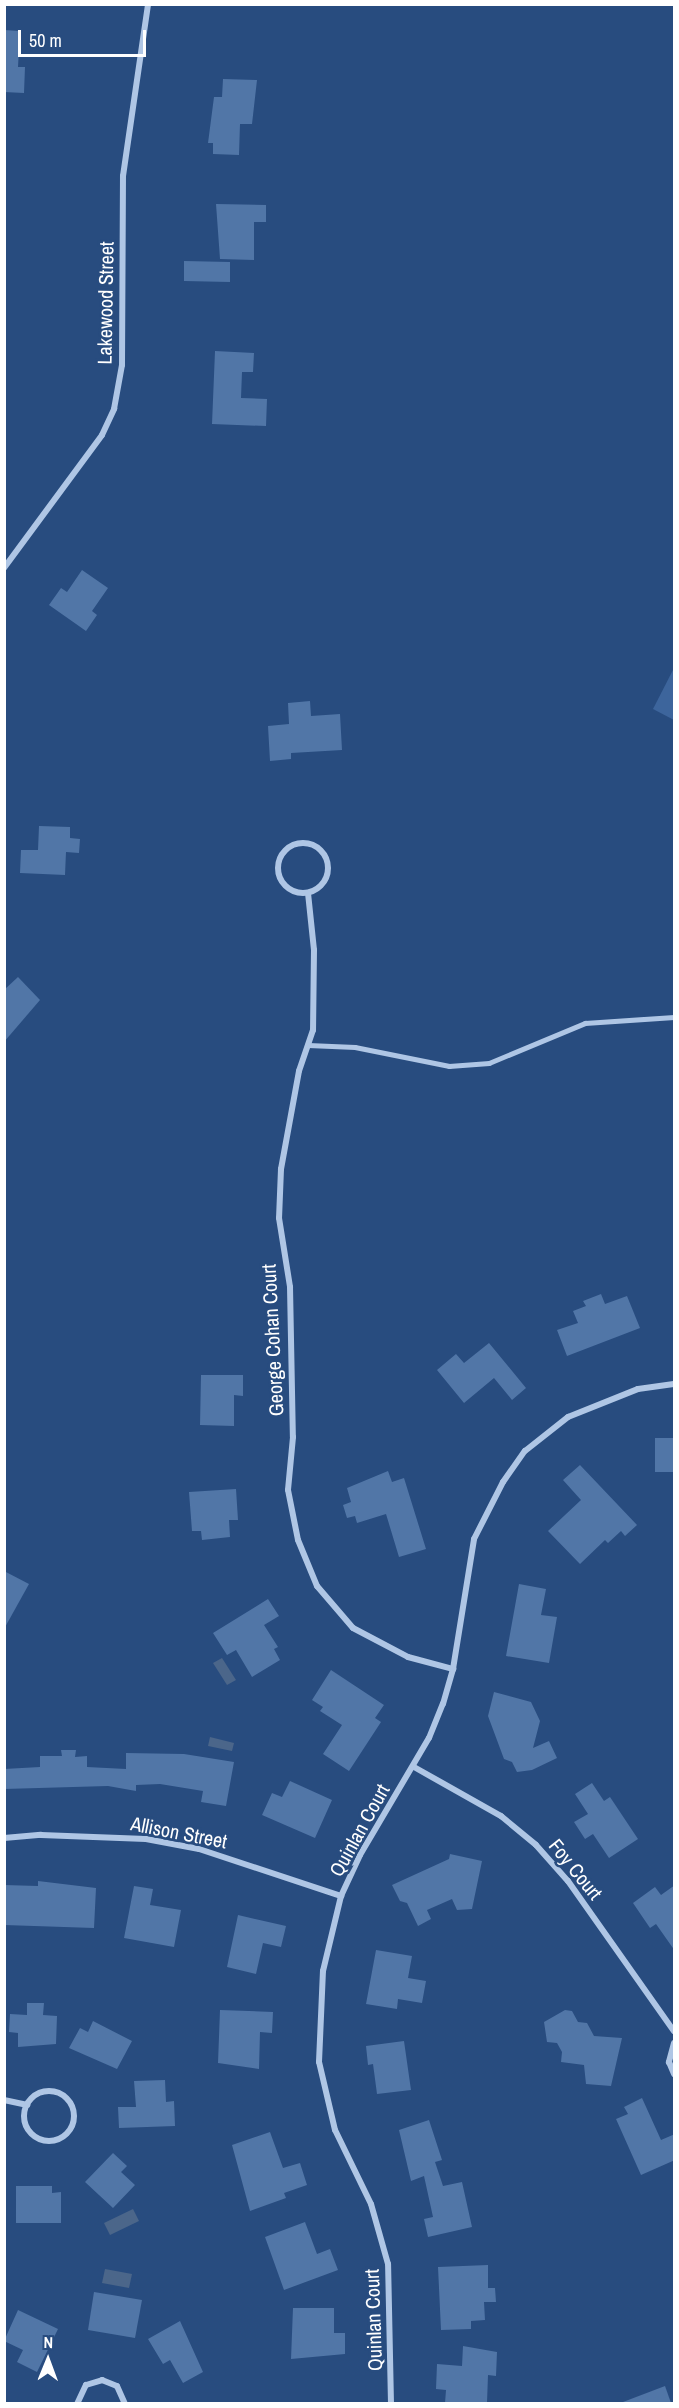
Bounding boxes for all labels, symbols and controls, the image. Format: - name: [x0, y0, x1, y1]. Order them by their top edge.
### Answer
- scale bar: [21, 18, 148, 56]
- text: 50 m: [29, 28, 62, 53]
- street label: Lakewood Street: [92, 241, 118, 365]
- street label: George Cohan Court: [256, 1263, 288, 1417]
- street label: Quinlan Court: [324, 1780, 394, 1880]
- street label: Allison Street: [129, 1811, 229, 1853]
- street label: Foy Court: [544, 1834, 608, 1904]
- street label: Quinlan Court: [359, 2269, 387, 2371]
- north arrow: [18, 2330, 78, 2390]
- text: N: [43, 2331, 53, 2353]

